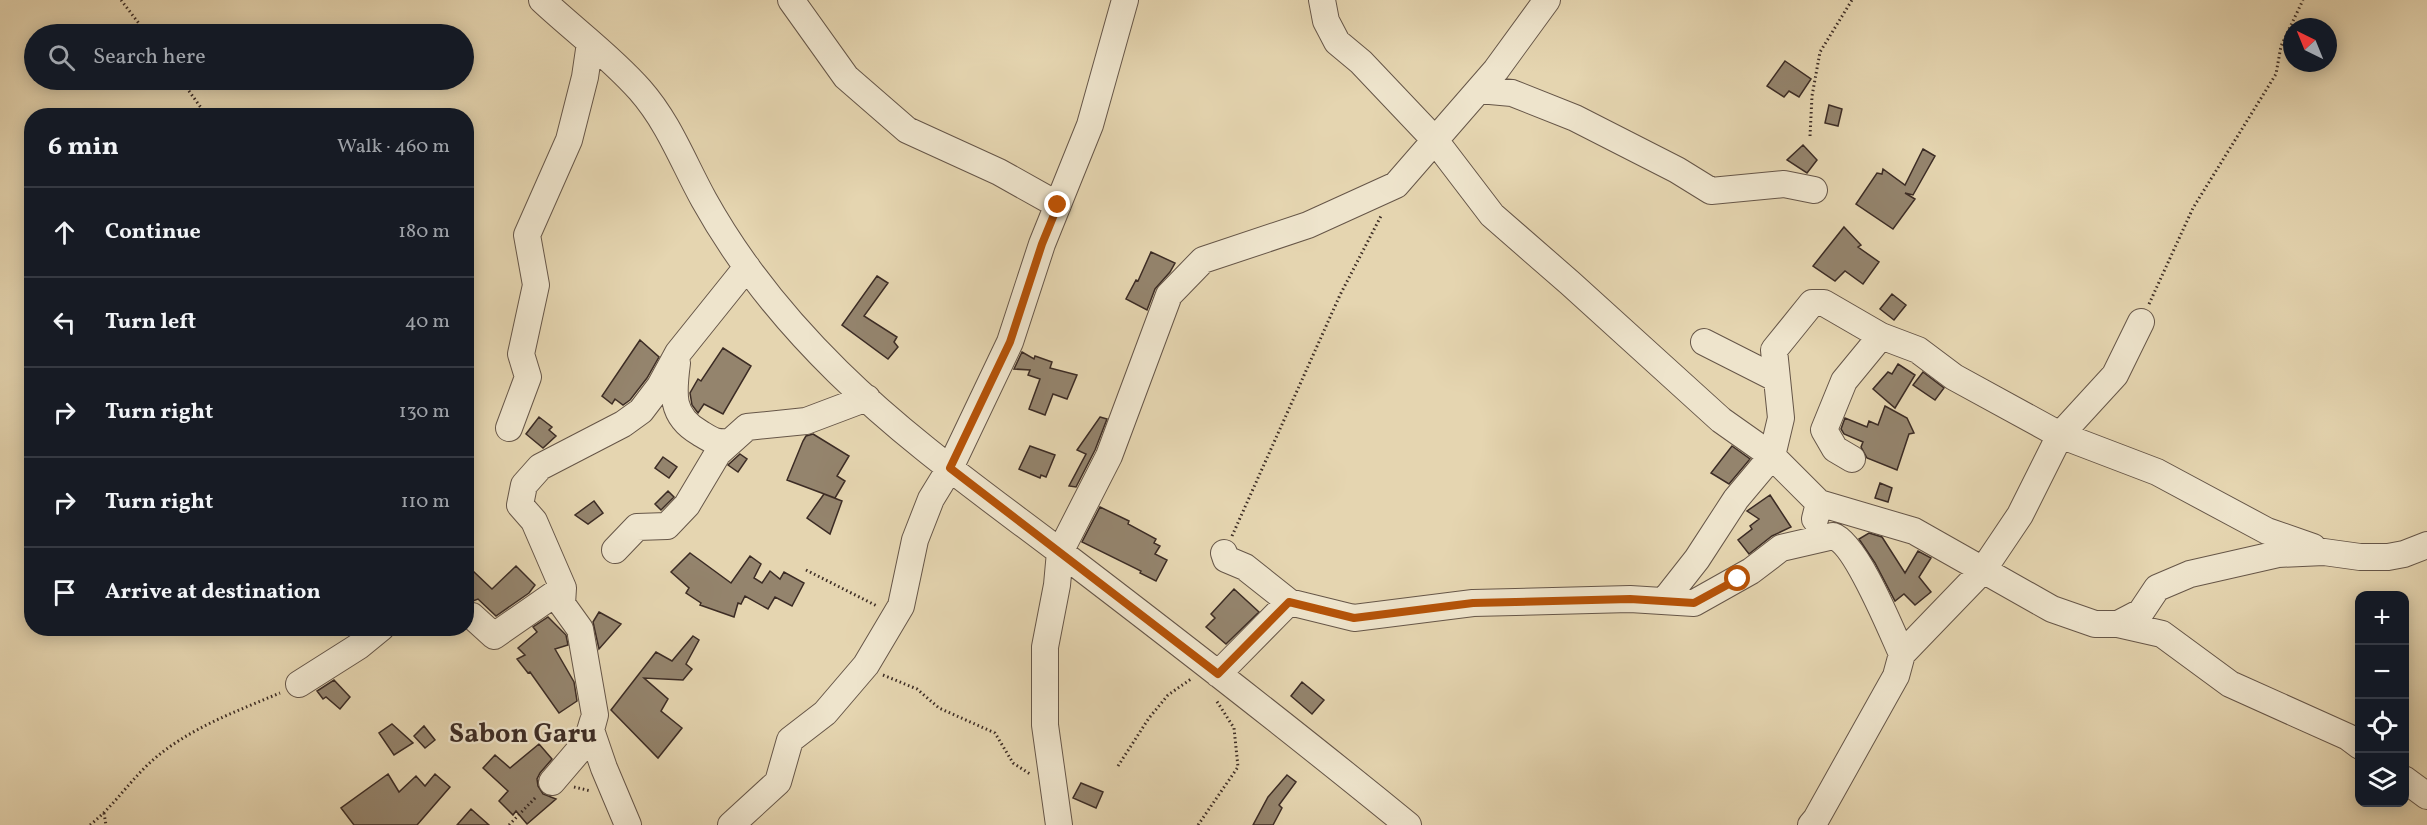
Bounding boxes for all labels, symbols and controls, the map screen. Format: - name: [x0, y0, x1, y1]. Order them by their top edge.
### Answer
- north arrow: [2283, 18, 2337, 72]
- search box: [24, 24, 474, 90]
- icon: search: [45, 41, 78, 74]
- text: Search here: [93, 42, 206, 73]
- text: 6 min: [48, 129, 119, 165]
- text: Walk · 460 m: [337, 133, 450, 161]
- route end: [1044, 191, 1070, 217]
- icon: ahead: [48, 216, 81, 249]
- text: Continue: [105, 217, 201, 248]
- text: 180 m: [398, 218, 450, 246]
- icon: left: [48, 306, 81, 339]
- text: Turn left: [105, 307, 196, 338]
- text: 40 m: [405, 308, 450, 336]
- icon: right: [48, 396, 81, 429]
- text: Turn right: [105, 397, 213, 428]
- text: 130 m: [399, 398, 450, 426]
- icon: right: [48, 486, 81, 519]
- text: Turn right: [105, 487, 213, 518]
- text: 110 m: [401, 488, 450, 516]
- route start: [1724, 565, 1750, 591]
- icon: arrive: [48, 576, 81, 609]
- text: Arrive at destination: [105, 577, 321, 608]
- map controls: [2355, 591, 2409, 807]
- button: +: [2355, 591, 2409, 645]
- button: −: [2355, 645, 2409, 699]
- button: locate: [2355, 699, 2409, 753]
- district label: Sabon Garu: [449, 716, 597, 754]
- button: layers: [2355, 753, 2409, 807]

